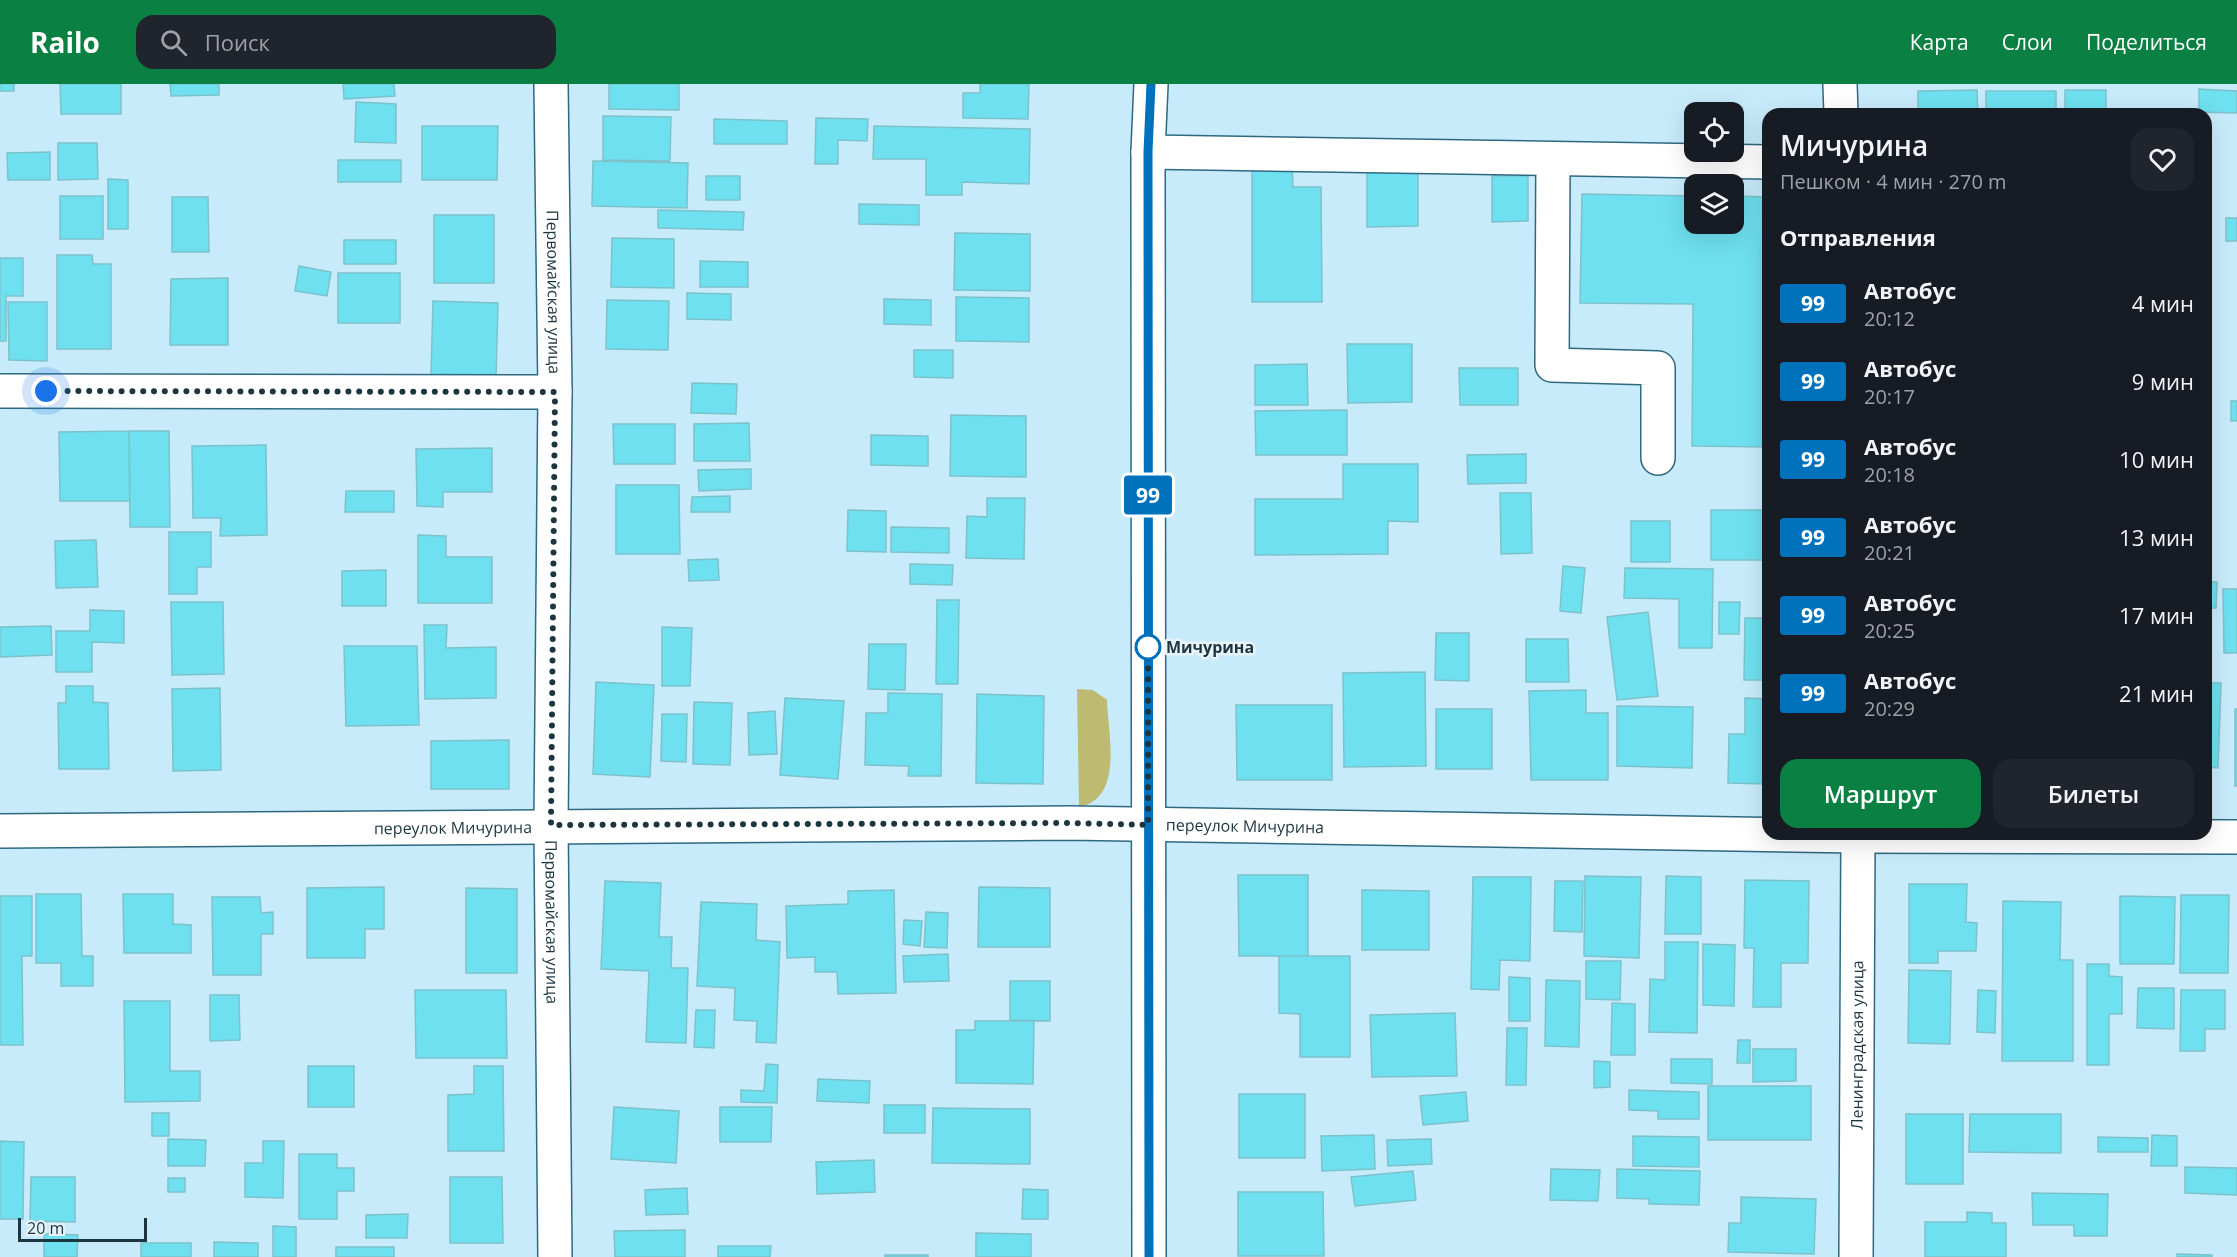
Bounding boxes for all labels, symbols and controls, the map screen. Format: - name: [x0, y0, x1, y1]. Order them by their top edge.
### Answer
- search box: [136, 15, 556, 69]
- text: Railo: [30, 23, 100, 61]
- icon: search: [157, 26, 190, 59]
- text: Поиск: [205, 27, 270, 57]
- text: Карта: [1910, 28, 1969, 56]
- text: Слои: [2002, 28, 2053, 56]
- text: Поделиться: [2086, 28, 2207, 56]
- map controls: [1684, 102, 1744, 234]
- button: locate: [1684, 102, 1744, 162]
- text: Мичурина: [1780, 126, 1928, 164]
- button: heart: [2131, 128, 2194, 191]
- text: Пешком · 4 мин · 270 m: [1780, 168, 2007, 195]
- button: layers: [1684, 174, 1744, 234]
- street label: Первомайская улица: [542, 210, 566, 374]
- text: Отправления: [1780, 222, 1936, 252]
- text: Автобус: [1864, 275, 1956, 305]
- text: 4 мин: [2132, 288, 2194, 318]
- text: 99: [1801, 289, 1825, 317]
- text: 20:12: [1864, 305, 1915, 332]
- text: Автобус: [1864, 353, 1956, 383]
- text: 9 мин: [2132, 366, 2194, 396]
- text: 99: [1801, 367, 1825, 395]
- your location: [31, 376, 61, 406]
- text: 20:17: [1864, 383, 1915, 410]
- text: Автобус: [1864, 431, 1956, 461]
- text: 10 мин: [2119, 444, 2194, 474]
- text: 99: [1801, 445, 1825, 473]
- text: 20:18: [1864, 461, 1915, 488]
- line badge: 99: [1121, 476, 1175, 514]
- text: 99: [1136, 481, 1160, 509]
- text: Автобус: [1864, 509, 1956, 539]
- text: 13 мин: [2119, 522, 2194, 552]
- text: 99: [1801, 523, 1825, 551]
- text: 20:21: [1864, 539, 1915, 566]
- text: Автобус: [1864, 587, 1956, 617]
- text: 17 мин: [2119, 600, 2194, 630]
- text: 99: [1801, 601, 1825, 629]
- text: 20:25: [1864, 617, 1915, 644]
- marker: Мичурина: [1135, 634, 1161, 660]
- place label: Мичурина: [1166, 636, 1254, 658]
- text: Автобус: [1864, 665, 1956, 695]
- text: 21 мин: [2119, 678, 2194, 708]
- text: 99: [1801, 679, 1825, 707]
- text: 20:29: [1864, 695, 1915, 722]
- button: Маршрут: [1780, 759, 1981, 828]
- button: Билеты: [1993, 759, 2194, 828]
- street label: переулок Мичурина: [1166, 814, 1324, 838]
- street label: переулок Мичурина: [374, 816, 532, 839]
- street label: Первомайская улица: [540, 840, 564, 1004]
- street label: Ленинградская улица: [1846, 960, 1868, 1130]
- scale bar: [18, 1215, 147, 1242]
- text: 20 m: [27, 1217, 64, 1239]

